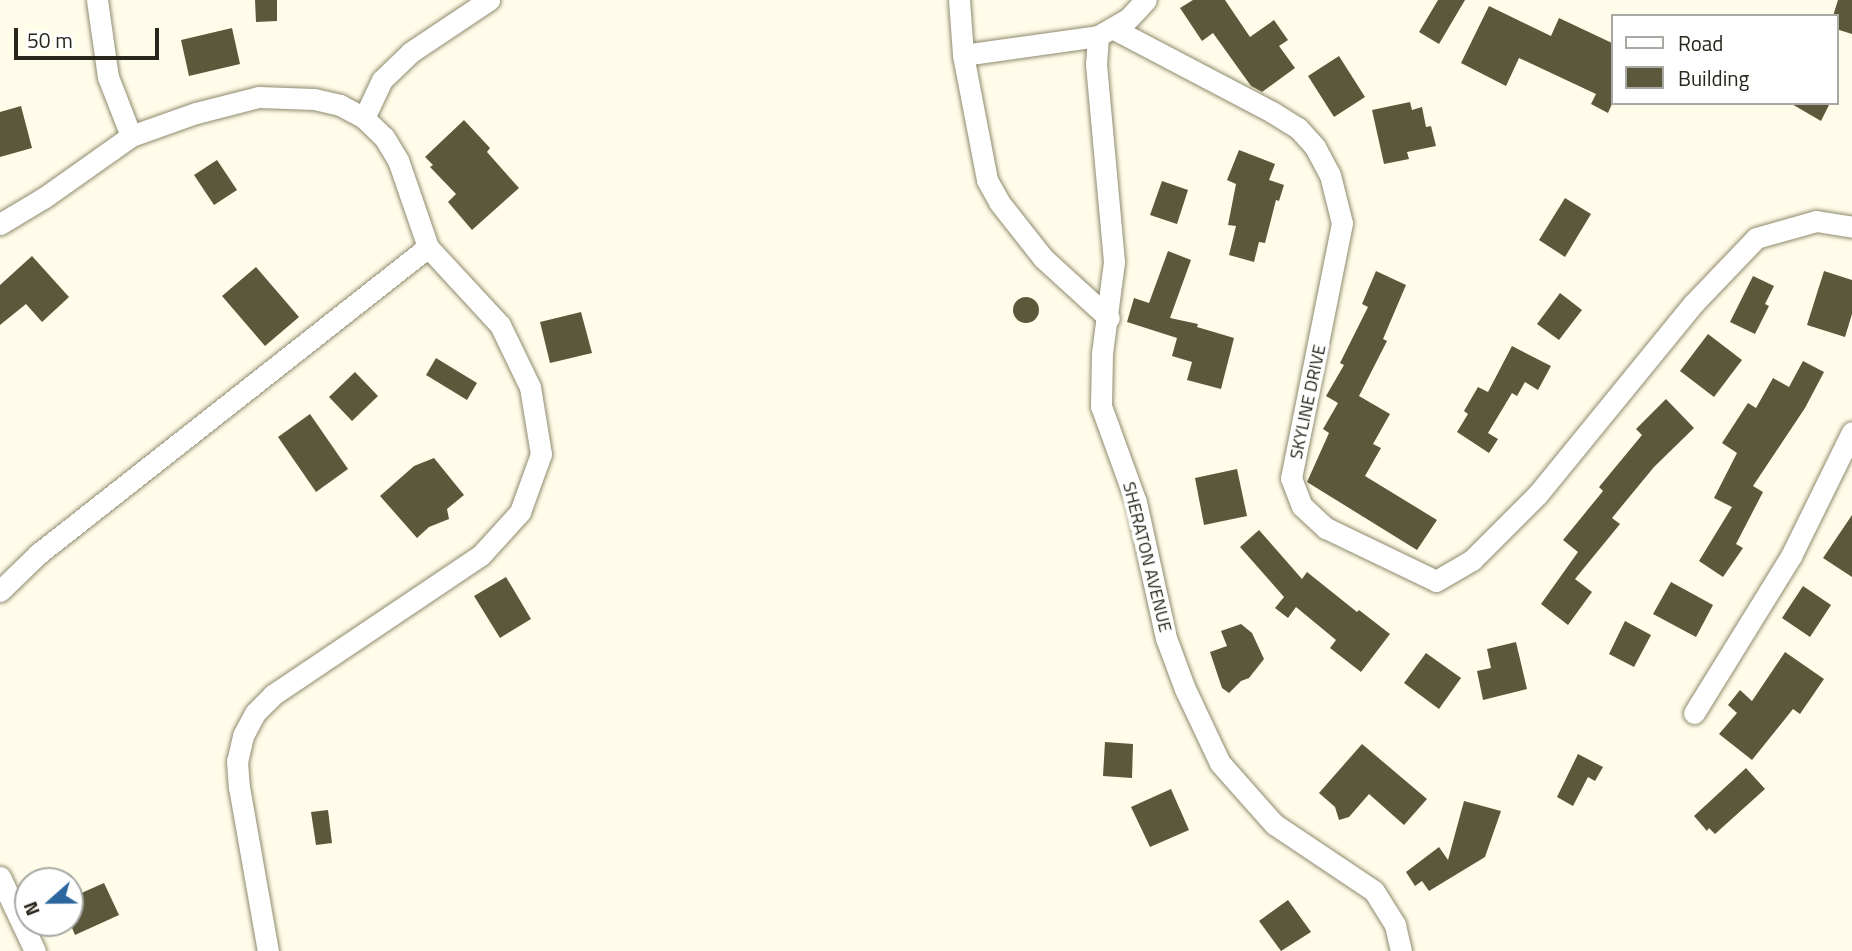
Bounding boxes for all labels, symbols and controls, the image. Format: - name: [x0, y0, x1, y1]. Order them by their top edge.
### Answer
- scale bar: [18, 14, 163, 58]
- legend: [1610, 14, 1838, 105]
- text: 50 m: [27, 24, 73, 56]
- text: Road: [1678, 27, 1723, 59]
- text: Building: [1678, 62, 1749, 94]
- street label: SKYLINE DRIVE: [1285, 343, 1331, 461]
- street label: SHERATON AVENUE: [1118, 480, 1176, 634]
- north arrow: [14, 867, 84, 937]
- text: N: [15, 898, 47, 920]

